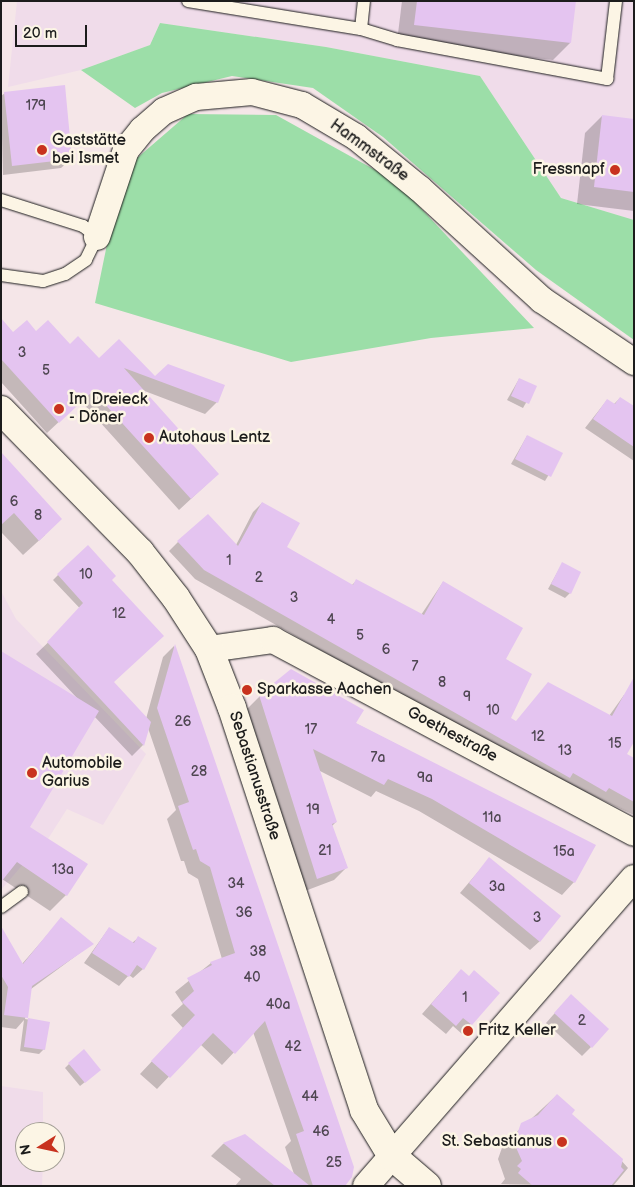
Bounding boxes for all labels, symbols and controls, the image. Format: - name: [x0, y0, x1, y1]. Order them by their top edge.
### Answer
- scale bar: [18, 15, 90, 47]
- text: 20 m: [23, 24, 57, 43]
- house number: 179: [26, 98, 46, 114]
- street label: Hammstraße: [326, 116, 412, 186]
- place label: Gaststätte bei Ismet: [52, 131, 126, 169]
- marker: Gaststätte bei Ismet: [36, 144, 48, 156]
- place label: Fressnapf: [532, 160, 605, 180]
- marker: Fressnapf: [609, 164, 621, 176]
- house number: 3: [18, 345, 26, 361]
- house number: 5: [42, 363, 50, 379]
- place label: Im Dreieck - Döner: [69, 390, 148, 428]
- marker: Im Dreieck - Döner: [53, 403, 65, 415]
- place label: Autohaus Lentz: [159, 428, 270, 448]
- marker: Autohaus Lentz: [143, 432, 155, 444]
- house number: 6: [10, 494, 18, 510]
- house number: 8: [34, 508, 42, 524]
- house number: 1: [226, 553, 232, 569]
- house number: 10: [79, 567, 93, 583]
- house number: 2: [255, 570, 263, 586]
- house number: 3: [290, 590, 298, 606]
- house number: 12: [112, 606, 126, 622]
- house number: 4: [327, 612, 335, 628]
- house number: 5: [356, 628, 364, 644]
- house number: 6: [382, 642, 390, 658]
- house number: 7: [412, 659, 418, 675]
- house number: 8: [438, 675, 446, 691]
- place label: Sparkasse Aachen: [257, 680, 391, 700]
- marker: Sparkasse Aachen: [241, 684, 253, 696]
- house number: 9: [463, 689, 471, 705]
- street label: Goethestraße: [404, 703, 500, 767]
- house number: 10: [486, 703, 500, 719]
- street label: Sebastianusstraße: [224, 709, 284, 843]
- house number: 26: [175, 714, 191, 730]
- house number: 17: [305, 722, 317, 738]
- house number: 12: [531, 729, 545, 745]
- house number: 15: [608, 736, 622, 752]
- house number: 13: [558, 743, 572, 759]
- house number: 7a: [371, 750, 385, 766]
- place label: Automobile Garius: [42, 754, 122, 792]
- house number: 28: [191, 764, 207, 780]
- marker: Automobile Garius: [26, 767, 38, 779]
- house number: 9a: [417, 770, 433, 786]
- house number: 19: [306, 802, 320, 818]
- house number: 11a: [483, 810, 501, 826]
- house number: 21: [318, 843, 332, 859]
- house number: 15a: [553, 844, 575, 860]
- house number: 13a: [52, 862, 74, 878]
- house number: 34: [227, 876, 245, 892]
- house number: 3a: [489, 879, 505, 895]
- house number: 36: [235, 905, 253, 921]
- house number: 3: [533, 910, 541, 926]
- house number: 38: [250, 944, 266, 960]
- house number: 40: [244, 970, 260, 986]
- house number: 1: [462, 990, 468, 1006]
- house number: 40a: [266, 997, 290, 1013]
- house number: 2: [578, 1013, 586, 1029]
- place label: Fritz Keller: [478, 1021, 556, 1041]
- marker: Fritz Keller: [462, 1025, 474, 1037]
- house number: 42: [285, 1039, 301, 1055]
- house number: 44: [301, 1089, 319, 1105]
- north arrow: [15, 1122, 65, 1172]
- house number: 46: [312, 1124, 330, 1140]
- place label: St. Sebastianus: [441, 1132, 552, 1152]
- marker: St. Sebastianus: [556, 1136, 568, 1148]
- text: N: [16, 1143, 35, 1156]
- house number: 25: [326, 1155, 342, 1171]

